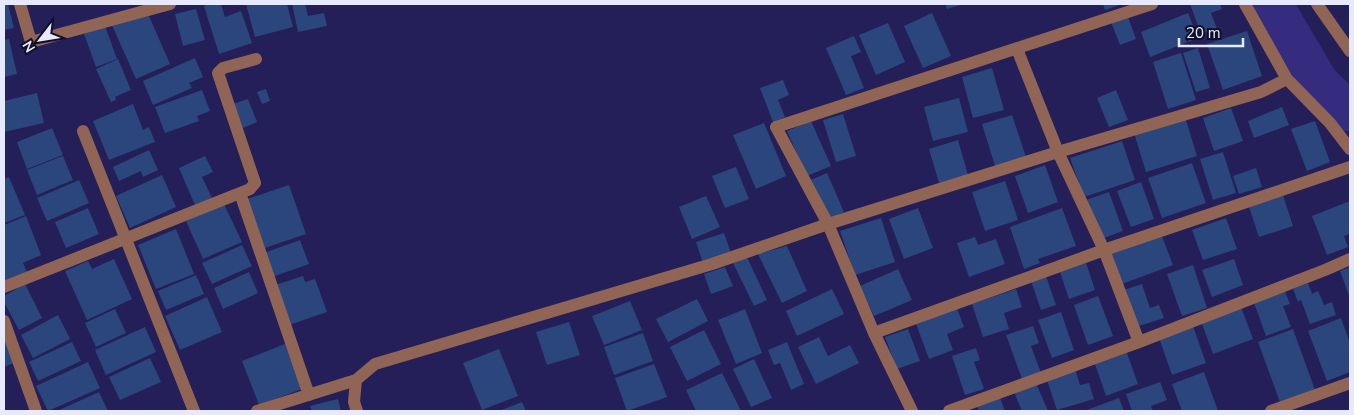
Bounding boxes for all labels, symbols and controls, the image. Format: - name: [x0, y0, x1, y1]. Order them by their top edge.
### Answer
- north arrow: [15, 15, 65, 65]
- scale bar: [1179, 15, 1243, 47]
- text: 20 m: [1186, 23, 1221, 43]
- text: N: [18, 37, 40, 56]

